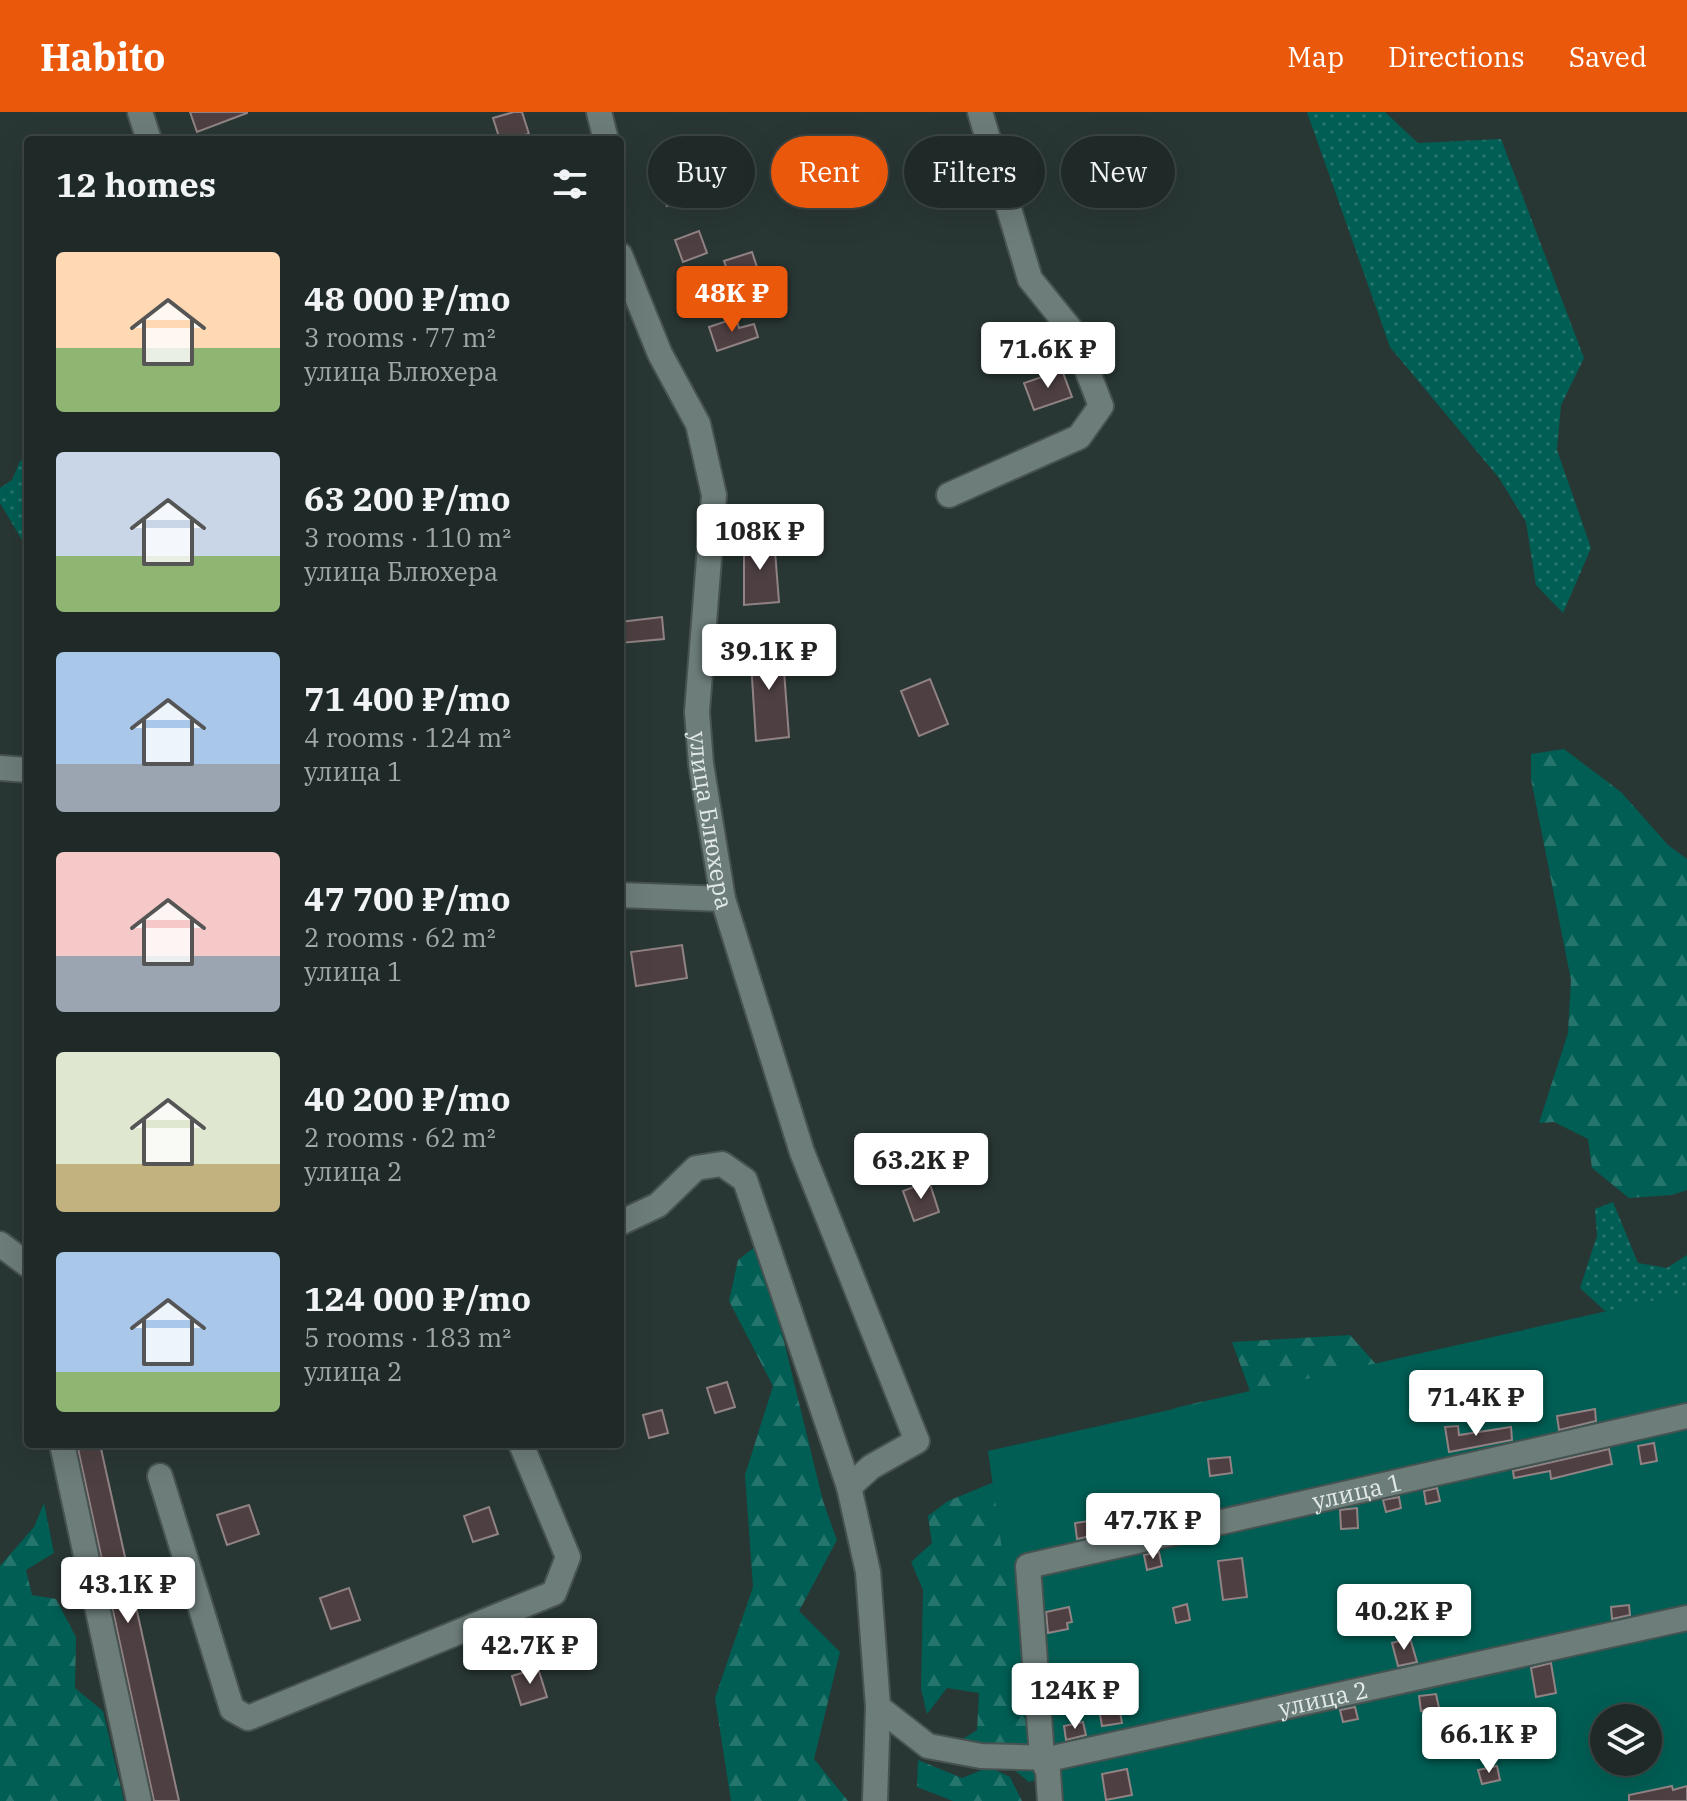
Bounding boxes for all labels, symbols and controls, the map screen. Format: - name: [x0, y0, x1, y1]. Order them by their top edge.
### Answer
- text: Habito: [40, 32, 165, 81]
- text: Map: [1287, 38, 1344, 75]
- text: Directions: [1388, 38, 1525, 75]
- text: Saved: [1569, 38, 1647, 75]
- chip: Buy: [648, 136, 755, 208]
- chip: Rent: [771, 136, 888, 208]
- chip: Filters: [904, 136, 1045, 208]
- chip: New: [1061, 136, 1175, 208]
- text: 12 homes: [56, 162, 216, 206]
- icon: filters: [548, 162, 592, 206]
- pin: 48K ₽: [676, 266, 788, 334]
- text: 48K ₽: [695, 275, 769, 309]
- text: 48 000 ₽/mo: [304, 276, 511, 320]
- icon: home: [120, 284, 216, 380]
- text: 3 rooms · 77 m²: [304, 320, 496, 354]
- pin: 71.6K ₽: [974, 322, 1122, 390]
- text: 71.6K ₽: [999, 331, 1097, 365]
- text: улица Блюхера: [304, 354, 498, 388]
- text: 63 200 ₽/mo: [304, 476, 511, 520]
- icon: home: [120, 484, 216, 580]
- pin: 108K ₽: [695, 504, 825, 572]
- text: 108K ₽: [715, 513, 805, 547]
- text: 3 rooms · 110 m²: [304, 520, 511, 554]
- text: улица Блюхера: [304, 554, 498, 588]
- pin: 39.1K ₽: [695, 624, 843, 692]
- text: 39.1K ₽: [720, 633, 818, 667]
- text: 71 400 ₽/mo: [304, 676, 511, 720]
- icon: home: [120, 684, 216, 780]
- text: 4 rooms · 124 m²: [304, 720, 511, 754]
- street label: улица Блюхера: [683, 730, 741, 913]
- text: улица 1: [304, 754, 403, 788]
- text: 47 700 ₽/mo: [304, 876, 511, 920]
- icon: home: [120, 884, 216, 980]
- text: 2 rooms · 62 m²: [304, 920, 496, 954]
- text: улица 1: [304, 954, 403, 988]
- text: 40 200 ₽/mo: [304, 1076, 511, 1120]
- icon: home: [120, 1084, 216, 1180]
- text: 2 rooms · 62 m²: [304, 1120, 496, 1154]
- pin: 63.2K ₽: [847, 1133, 995, 1201]
- text: 63.2K ₽: [872, 1142, 970, 1176]
- text: улица 2: [304, 1154, 403, 1188]
- text: 124 000 ₽/mo: [304, 1276, 531, 1320]
- icon: home: [120, 1284, 216, 1380]
- text: 5 rooms · 183 m²: [304, 1320, 511, 1354]
- text: улица 2: [304, 1354, 403, 1388]
- pin: 71.4K ₽: [1402, 1370, 1550, 1438]
- text: 71.4K ₽: [1427, 1379, 1525, 1413]
- street label: улица 1: [1309, 1465, 1405, 1517]
- pin: 47.7K ₽: [1079, 1493, 1227, 1561]
- text: 47.7K ₽: [1104, 1502, 1202, 1536]
- pin: 43.1K ₽: [54, 1557, 202, 1625]
- text: 43.1K ₽: [79, 1566, 177, 1600]
- pin: 40.2K ₽: [1330, 1584, 1478, 1652]
- text: 40.2K ₽: [1355, 1593, 1453, 1627]
- pin: 42.7K ₽: [456, 1618, 604, 1686]
- text: 42.7K ₽: [481, 1627, 579, 1661]
- pin: 124K ₽: [1010, 1663, 1140, 1731]
- text: 124K ₽: [1030, 1672, 1120, 1706]
- street label: улица 2: [1275, 1673, 1371, 1724]
- map controls: [1590, 1704, 1662, 1776]
- button: layers: [1590, 1704, 1662, 1776]
- pin: 66.1K ₽: [1415, 1707, 1563, 1775]
- text: 66.1K ₽: [1440, 1716, 1538, 1750]

